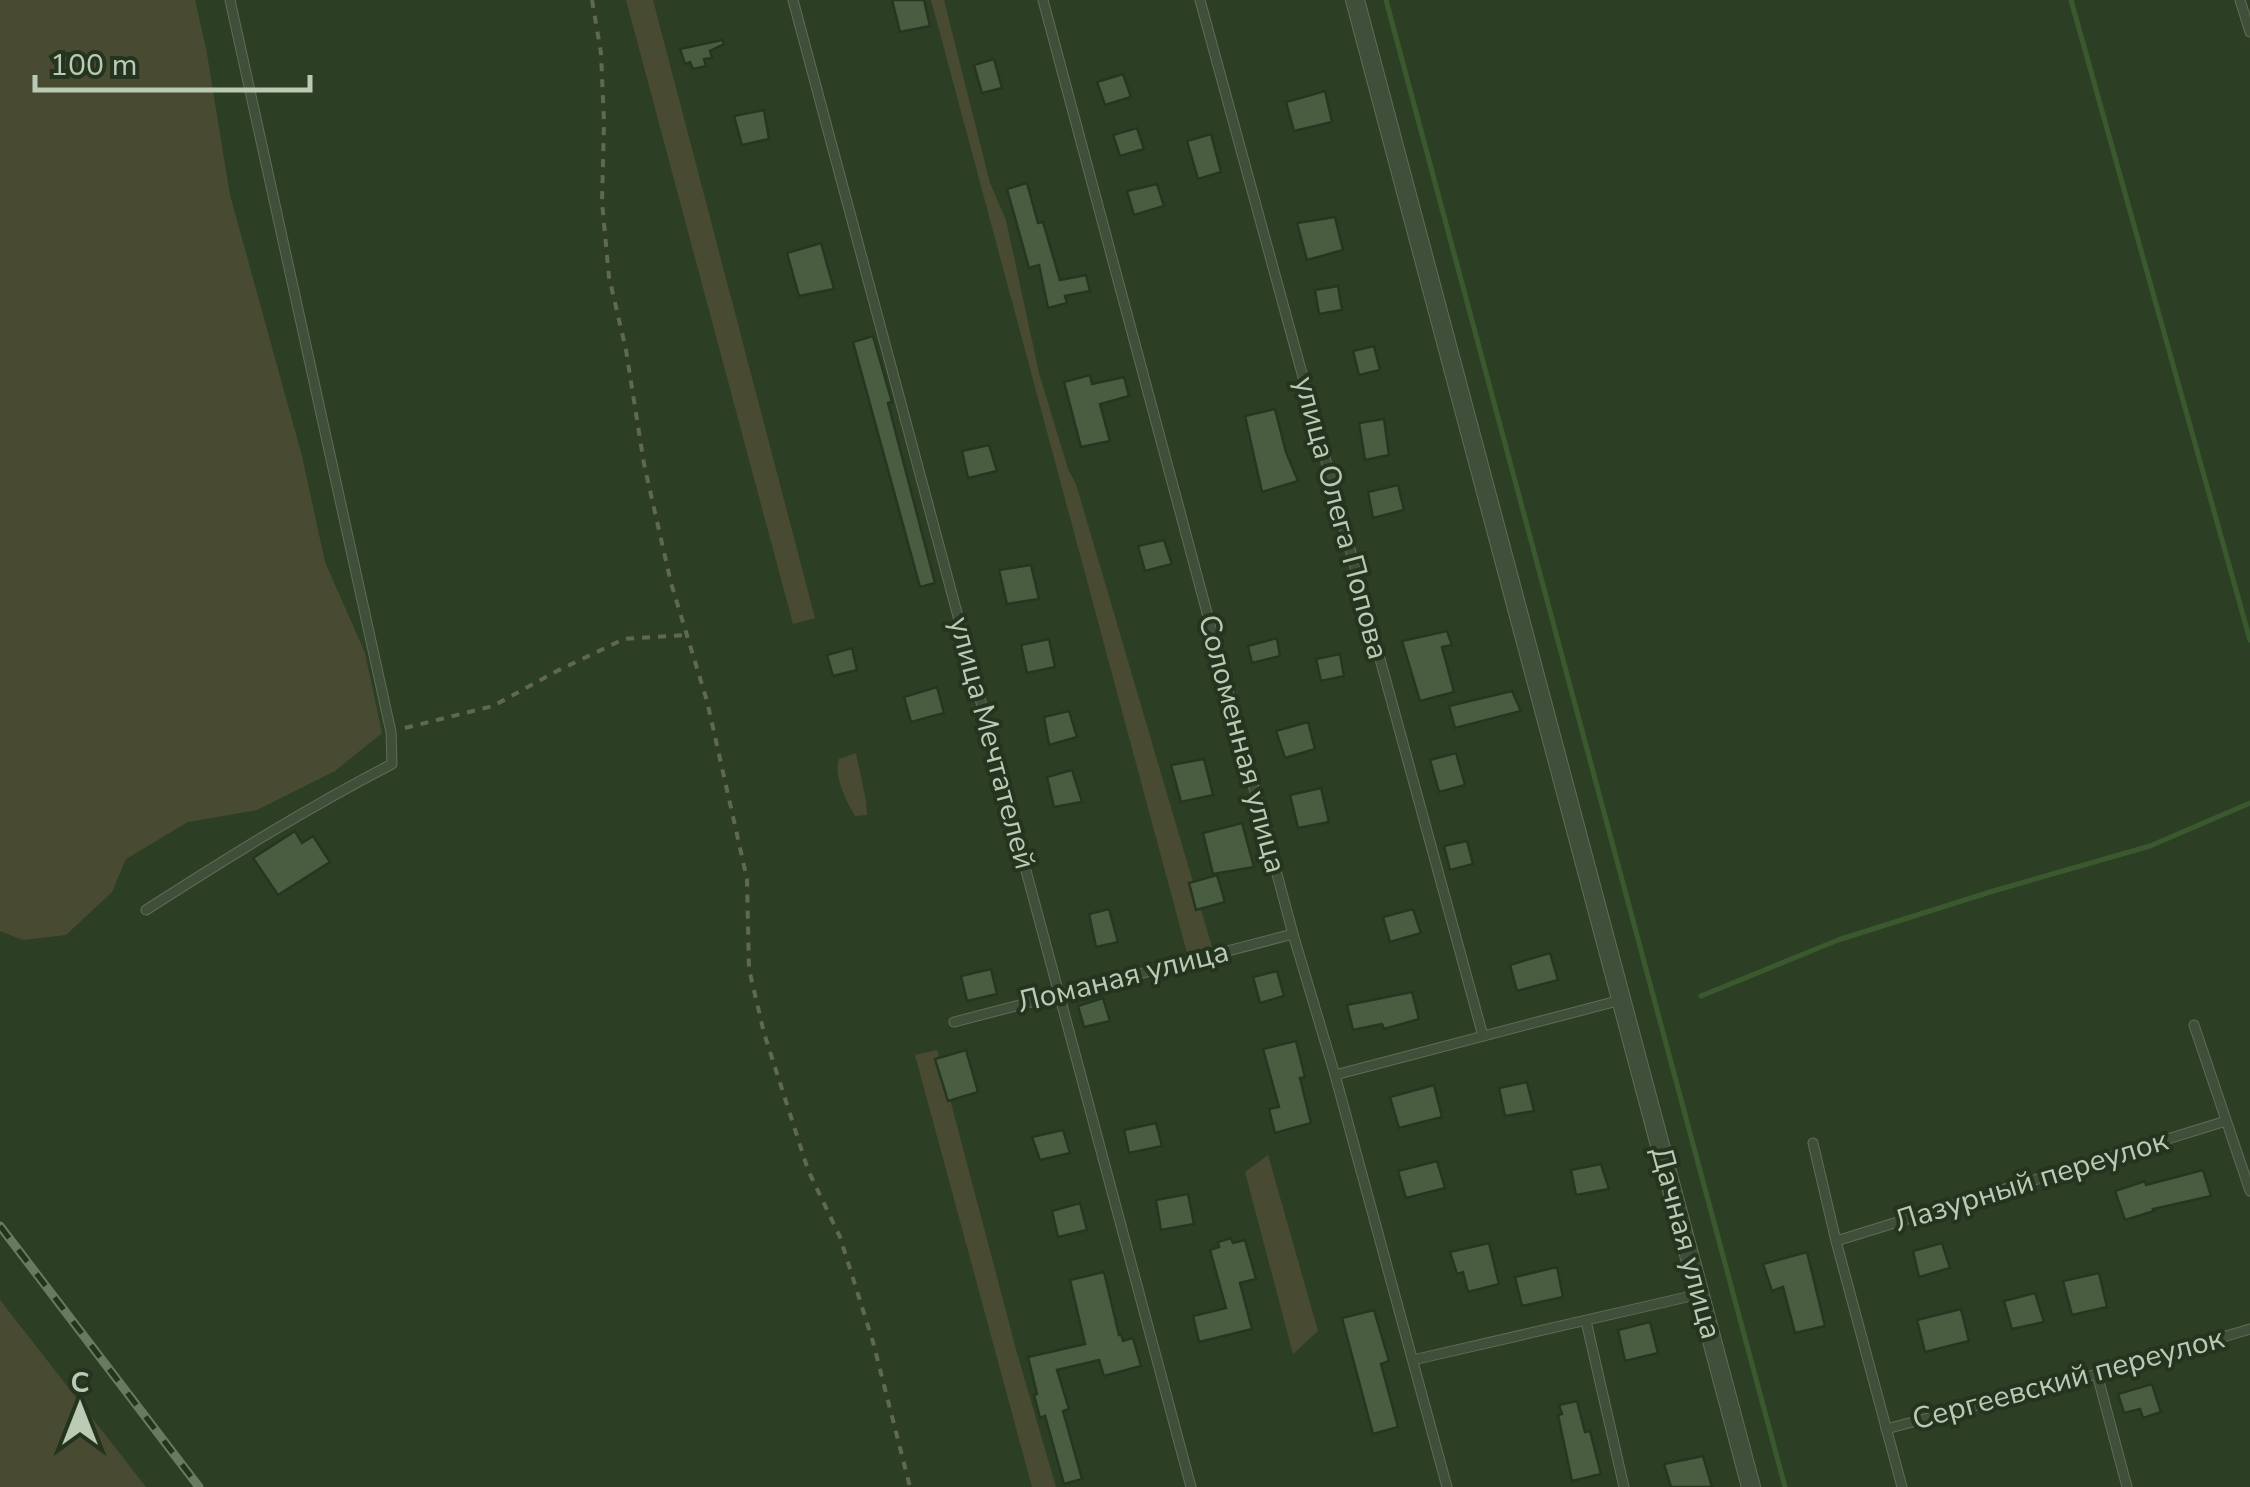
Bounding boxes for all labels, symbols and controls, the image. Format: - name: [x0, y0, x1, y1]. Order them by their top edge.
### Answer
- scale bar: [35, 30, 310, 92]
- text: 100 m: [50, 45, 137, 86]
- street label: улица Олега Попова: [1284, 372, 1398, 664]
- street label: Соломенная улица: [1188, 610, 1296, 878]
- street label: улица Мечтателей: [939, 612, 1045, 874]
- street label: Ломаная улица: [1013, 931, 1233, 1023]
- street label: Лазурный переулок: [1889, 1120, 2173, 1242]
- street label: Дачная улица: [1641, 1142, 1731, 1344]
- street label: Сергеевский переулок: [1908, 1318, 2229, 1440]
- north arrow: [30, 1357, 130, 1457]
- text: С: [70, 1364, 90, 1402]

